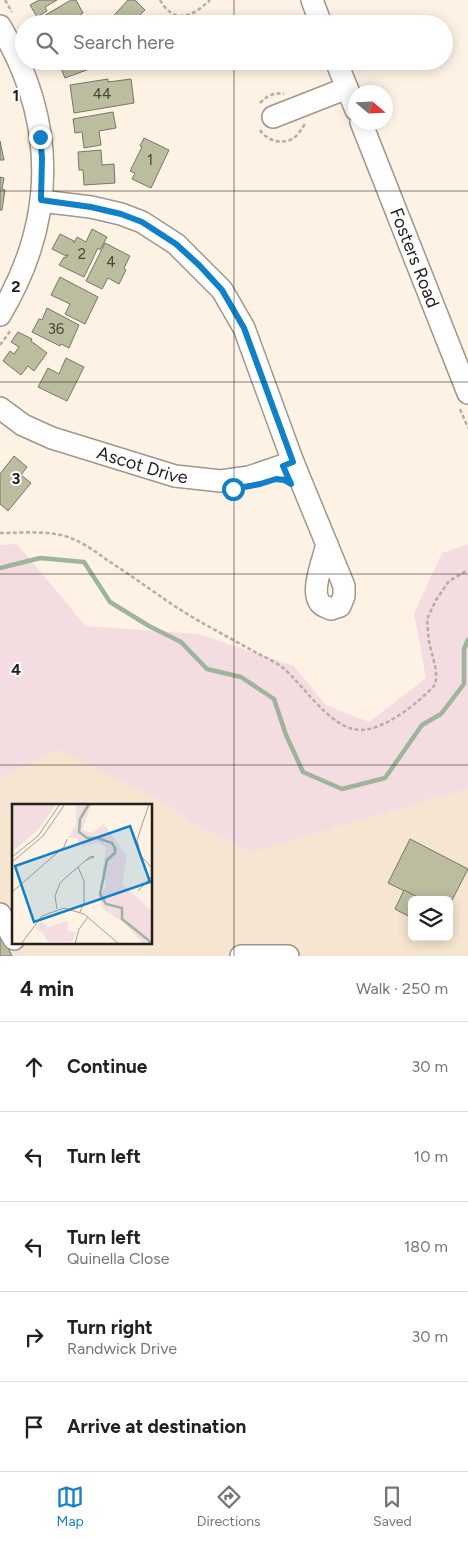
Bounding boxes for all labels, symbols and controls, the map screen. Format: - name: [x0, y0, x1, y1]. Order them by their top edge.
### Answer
- search box: [15, 15, 453, 70]
- icon: search: [33, 29, 61, 57]
- text: Search here: [73, 31, 175, 54]
- house number: 44: [93, 85, 111, 103]
- north arrow: [348, 85, 393, 130]
- text: 1: [13, 86, 19, 105]
- route end: [29, 126, 52, 149]
- house number: 1: [147, 151, 153, 169]
- street label: Fosters Road: [385, 205, 444, 311]
- house number: 2: [78, 245, 86, 263]
- house number: 4: [106, 253, 116, 271]
- text: 2: [11, 277, 21, 296]
- house number: 36: [48, 320, 65, 338]
- street label: Ascot Drive: [94, 442, 189, 488]
- text: 3: [12, 469, 21, 488]
- route start: [222, 478, 245, 501]
- text: 4: [11, 660, 21, 679]
- inset map: [12, 804, 152, 944]
- map controls: [408, 896, 453, 941]
- button: layers: [408, 896, 453, 941]
- text: 4 min: [20, 976, 74, 1001]
- text: Walk · 250 m: [356, 979, 448, 998]
- icon: ahead: [20, 1053, 48, 1081]
- text: Continue: [67, 1055, 147, 1078]
- text: 30 m: [411, 1057, 448, 1076]
- icon: left: [20, 1143, 48, 1171]
- text: Turn left: [67, 1145, 141, 1168]
- text: 10 m: [414, 1147, 448, 1166]
- text: Turn left: [67, 1226, 141, 1249]
- icon: left: [20, 1233, 48, 1261]
- text: 180 m: [404, 1237, 448, 1256]
- text: Quinella Close: [67, 1249, 169, 1268]
- text: Turn right: [67, 1316, 153, 1339]
- icon: right: [20, 1323, 48, 1351]
- text: 30 m: [411, 1327, 448, 1346]
- text: Randwick Drive: [67, 1339, 177, 1358]
- icon: arrive: [20, 1413, 48, 1441]
- text: Arrive at destination: [67, 1415, 246, 1438]
- tab: Map: [56, 1483, 84, 1530]
- tab: Directions: [197, 1483, 261, 1530]
- tab: Saved: [373, 1483, 412, 1530]

